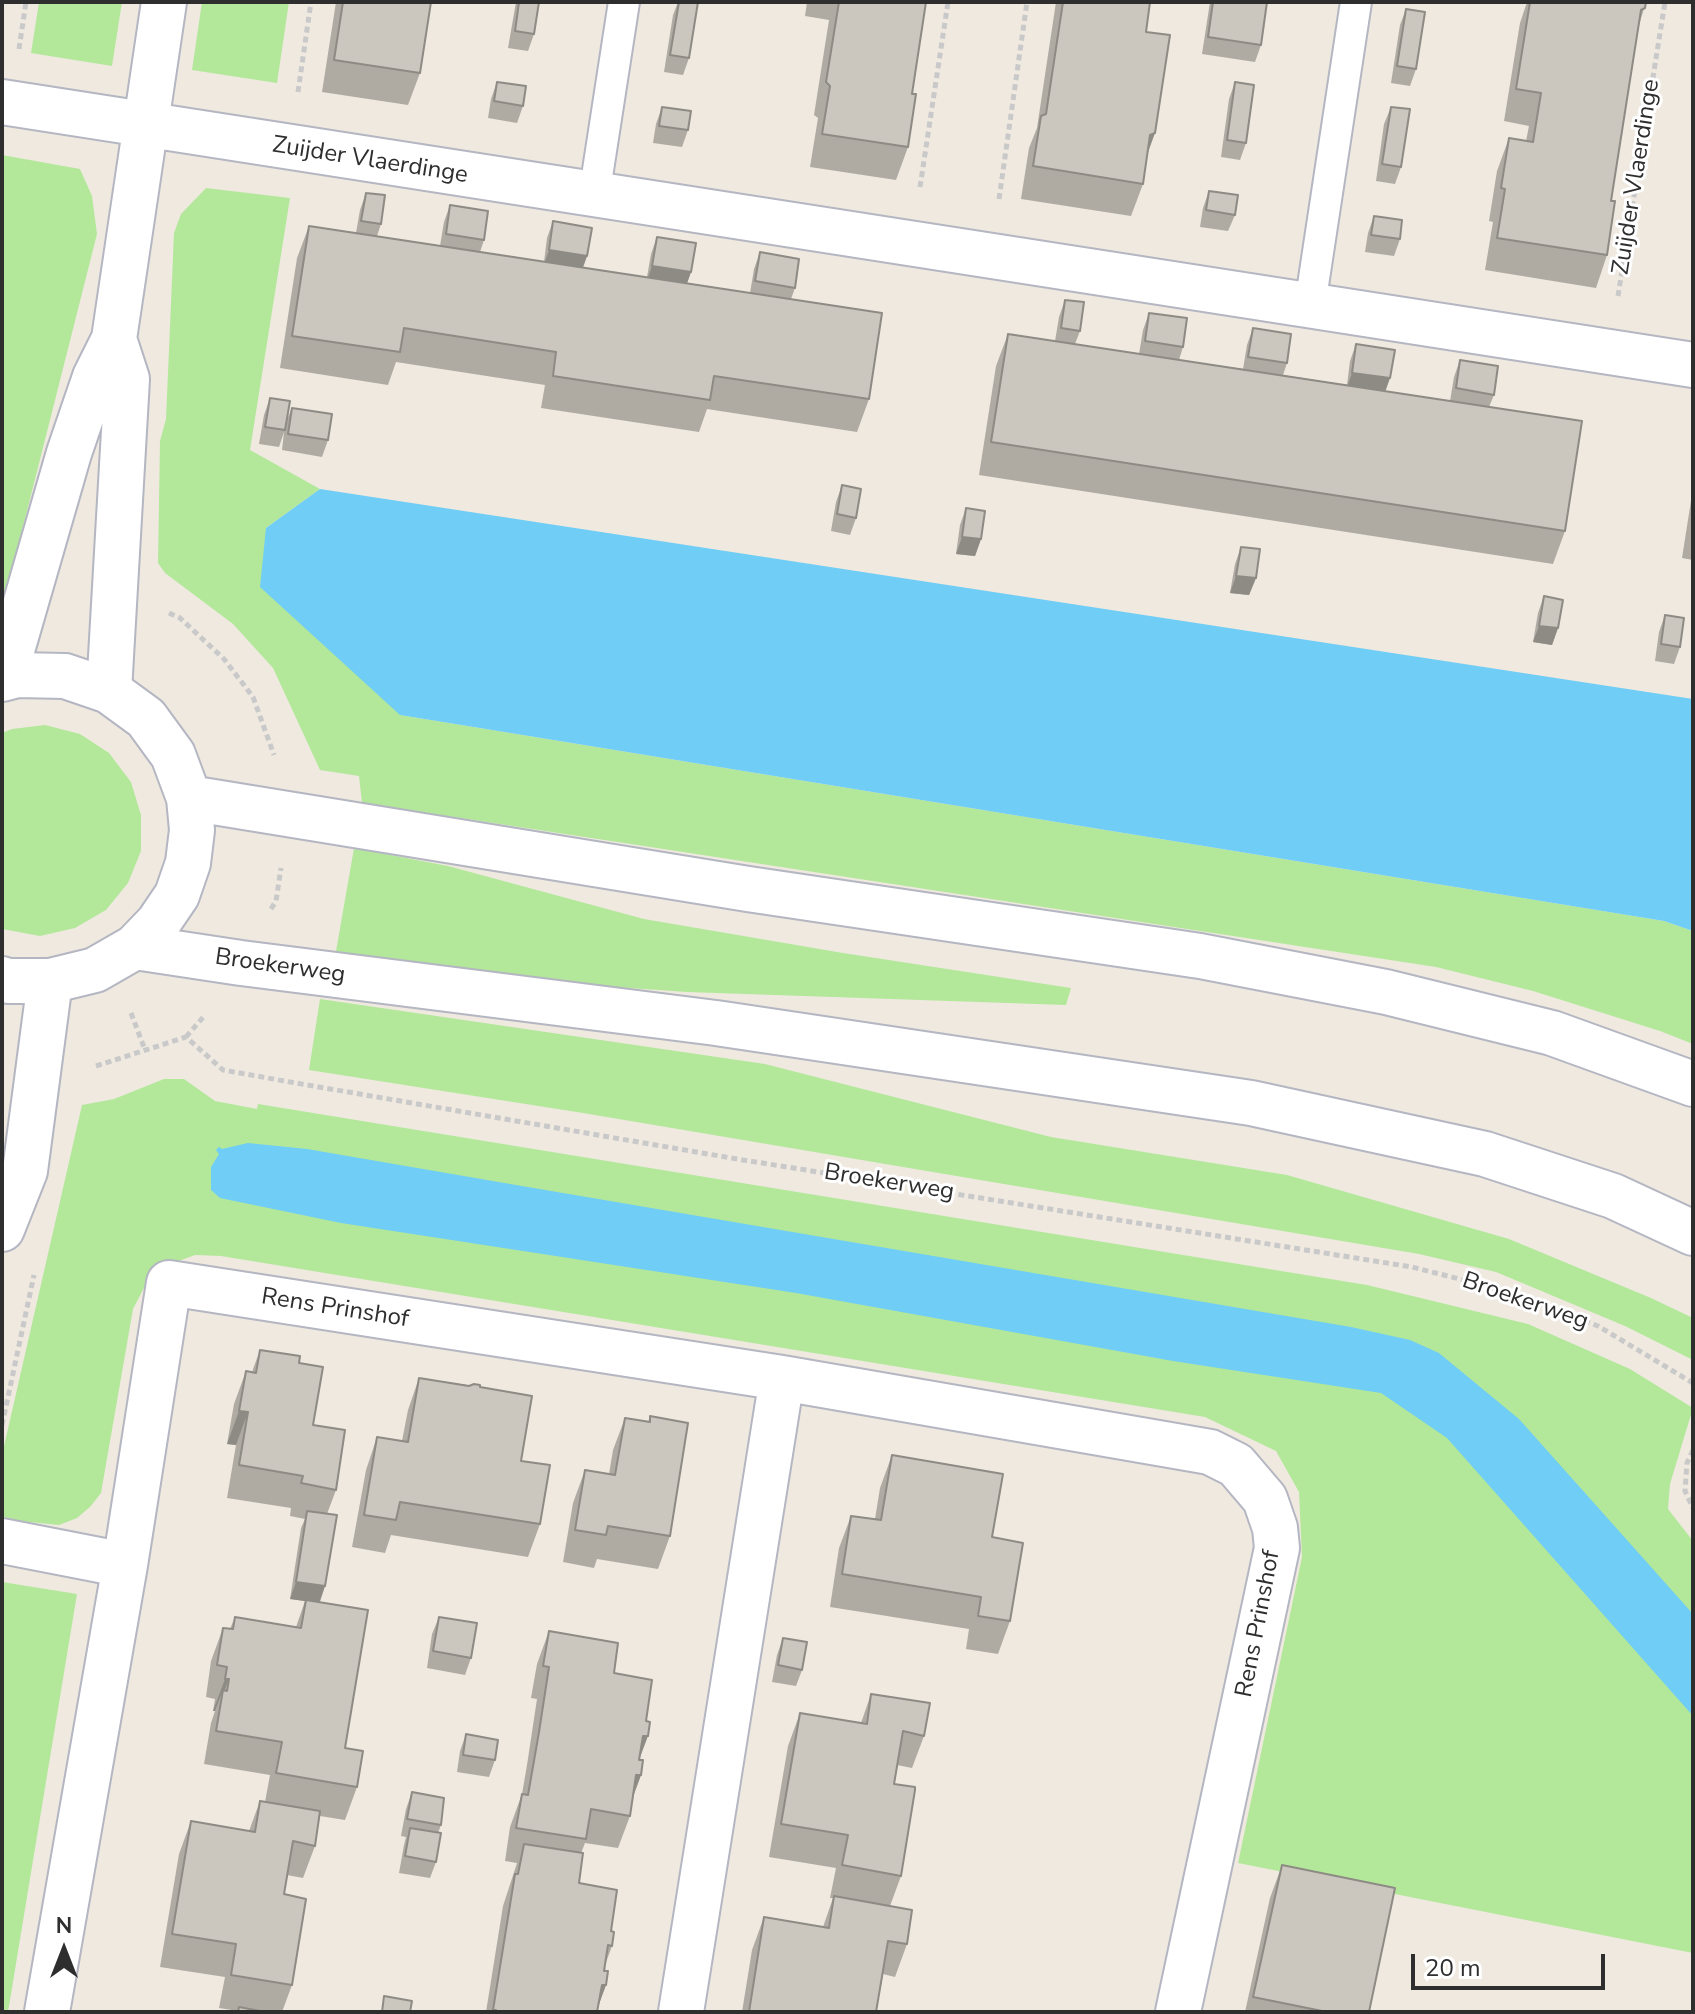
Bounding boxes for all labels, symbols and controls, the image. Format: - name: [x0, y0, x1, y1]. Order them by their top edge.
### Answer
- street label: Zuijder Vlaerdinge: [1607, 77, 1667, 277]
- street label: Zuijder Vlaerdinge: [270, 131, 470, 191]
- street label: Broekerweg: [213, 944, 347, 990]
- street label: Broekerweg: [822, 1159, 956, 1207]
- street label: Broekerweg: [1458, 1267, 1592, 1337]
- street label: Rens Prinshof: [259, 1283, 411, 1335]
- street label: Rens Prinshof: [1231, 1548, 1287, 1700]
- north arrow: [24, 1910, 104, 1990]
- text: N: [56, 1911, 72, 1941]
- scale bar: [1415, 1938, 1609, 1988]
- text: 20 m: [1425, 1952, 1481, 1984]

